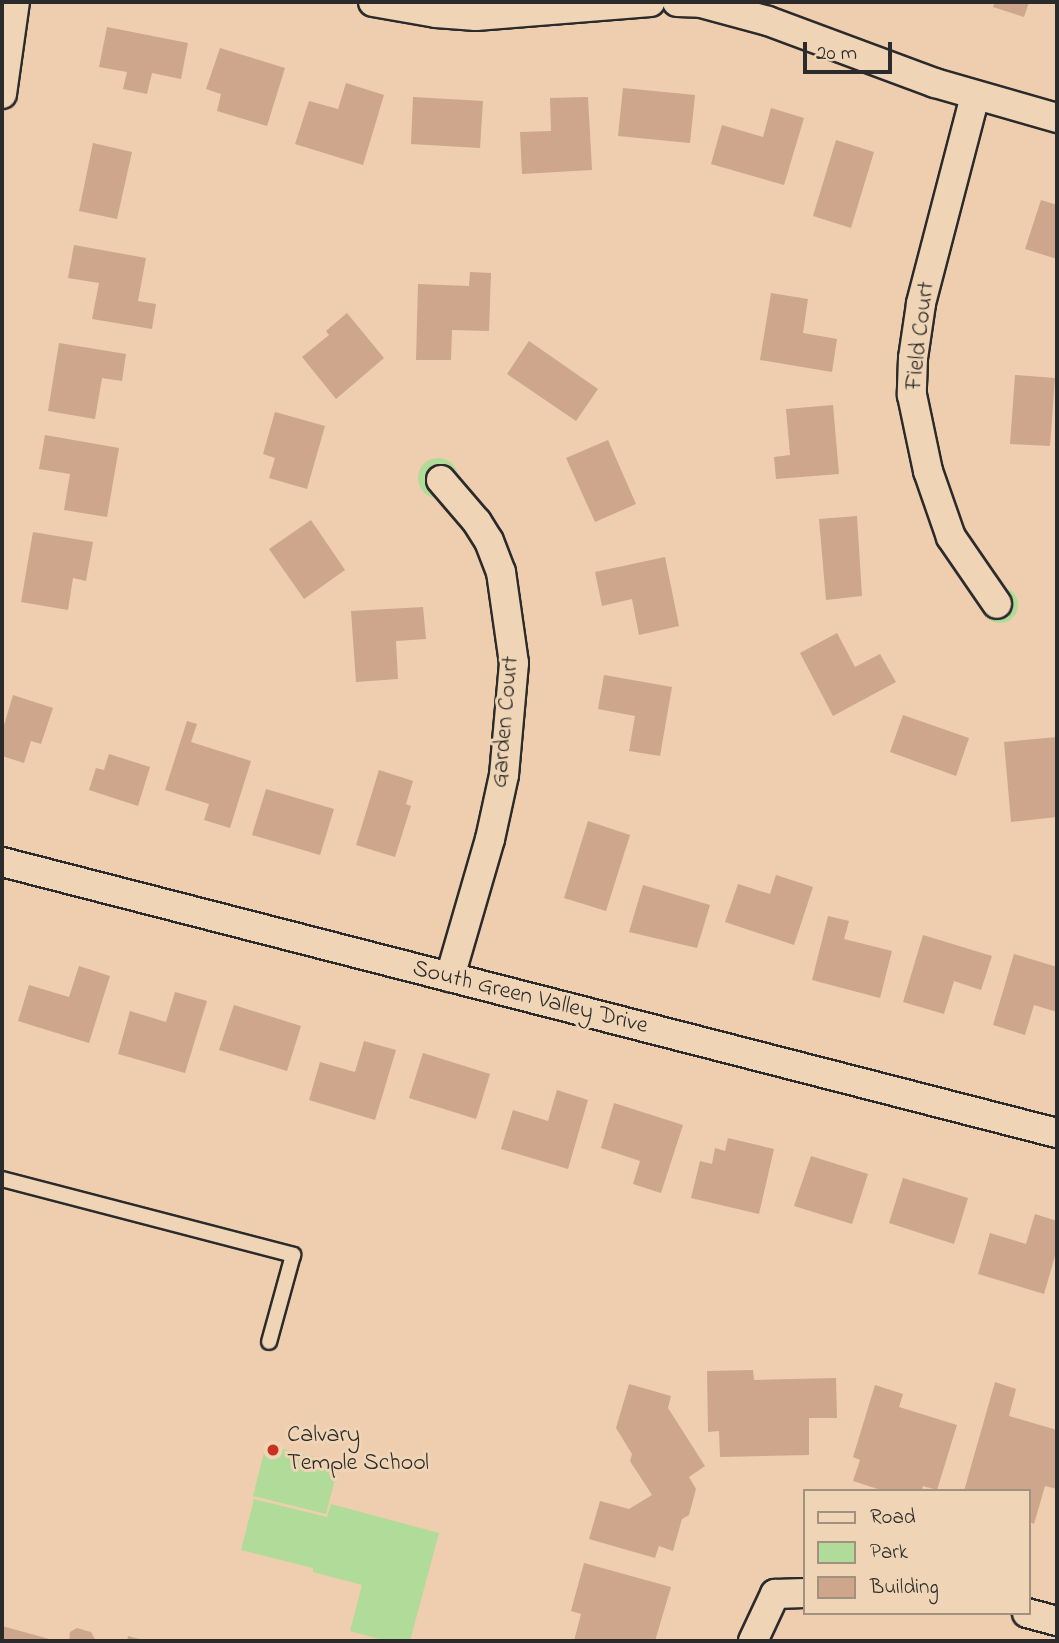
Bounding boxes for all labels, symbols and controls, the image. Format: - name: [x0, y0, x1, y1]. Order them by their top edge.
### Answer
- scale bar: [807, 28, 896, 72]
- text: 20 m: [816, 39, 857, 69]
- street label: Field Court: [900, 280, 942, 392]
- street label: Garden Court: [486, 655, 526, 789]
- street label: South Green Valley Drive: [409, 955, 651, 1041]
- place label: Calvary Temple School: [287, 1422, 429, 1478]
- marker: Calvary Temple School: [265, 1442, 281, 1458]
- legend: [804, 1489, 1031, 1615]
- text: Road: [870, 1503, 916, 1533]
- text: Park: [870, 1538, 908, 1568]
- text: Building: [870, 1573, 939, 1603]

